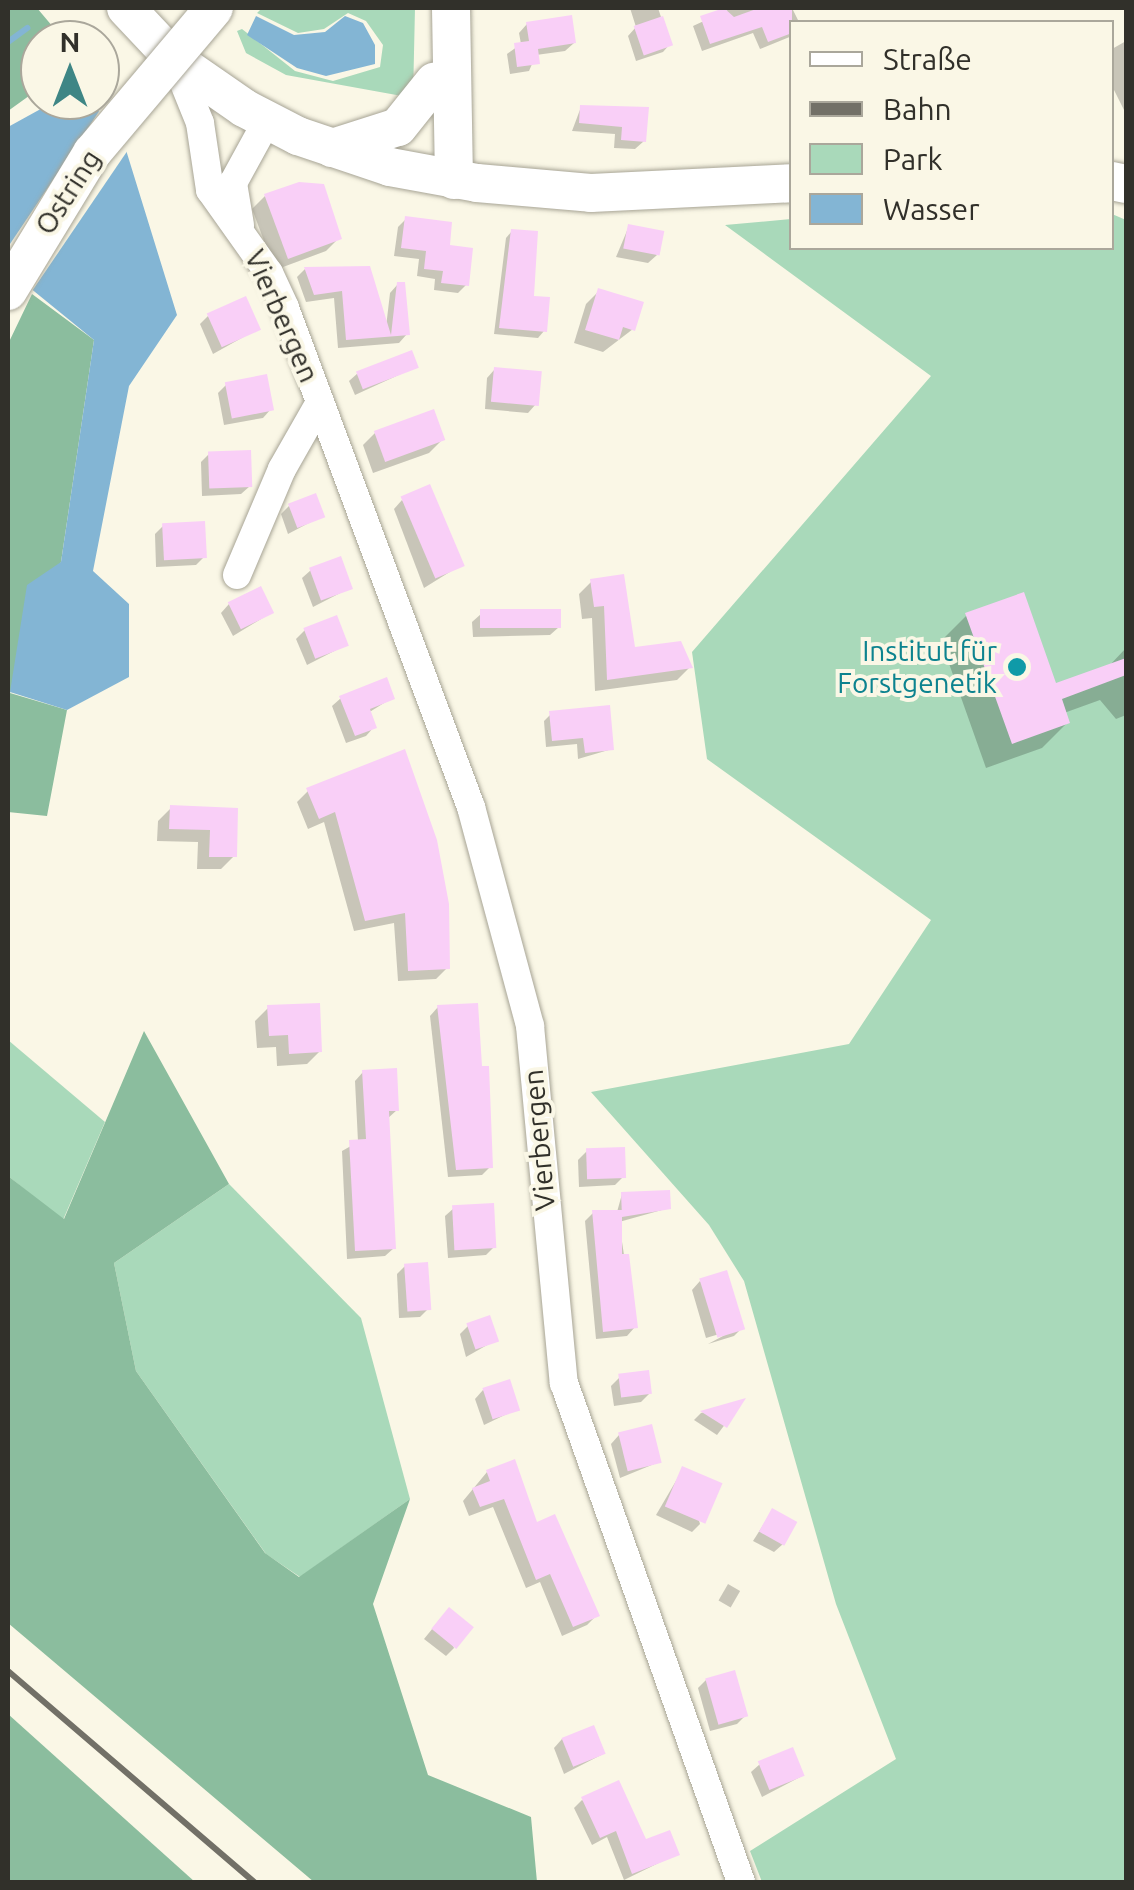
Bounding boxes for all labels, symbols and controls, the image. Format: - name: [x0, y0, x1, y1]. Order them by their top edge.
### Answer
- north arrow: [20, 20, 120, 120]
- legend: [789, 20, 1114, 250]
- text: N: [60, 26, 80, 57]
- text: Straße: [883, 42, 972, 76]
- text: Bahn: [883, 92, 952, 126]
- text: Park: [883, 142, 943, 176]
- street label: Ostring: [28, 143, 108, 241]
- text: Wasser: [883, 192, 980, 226]
- street label: Vierbergen: [238, 245, 326, 387]
- place label: Institut für Forstgenetik: [837, 634, 997, 700]
- marker: Institut für Forstgenetik: [1006, 656, 1028, 678]
- street label: Vierbergen: [516, 1068, 562, 1212]

